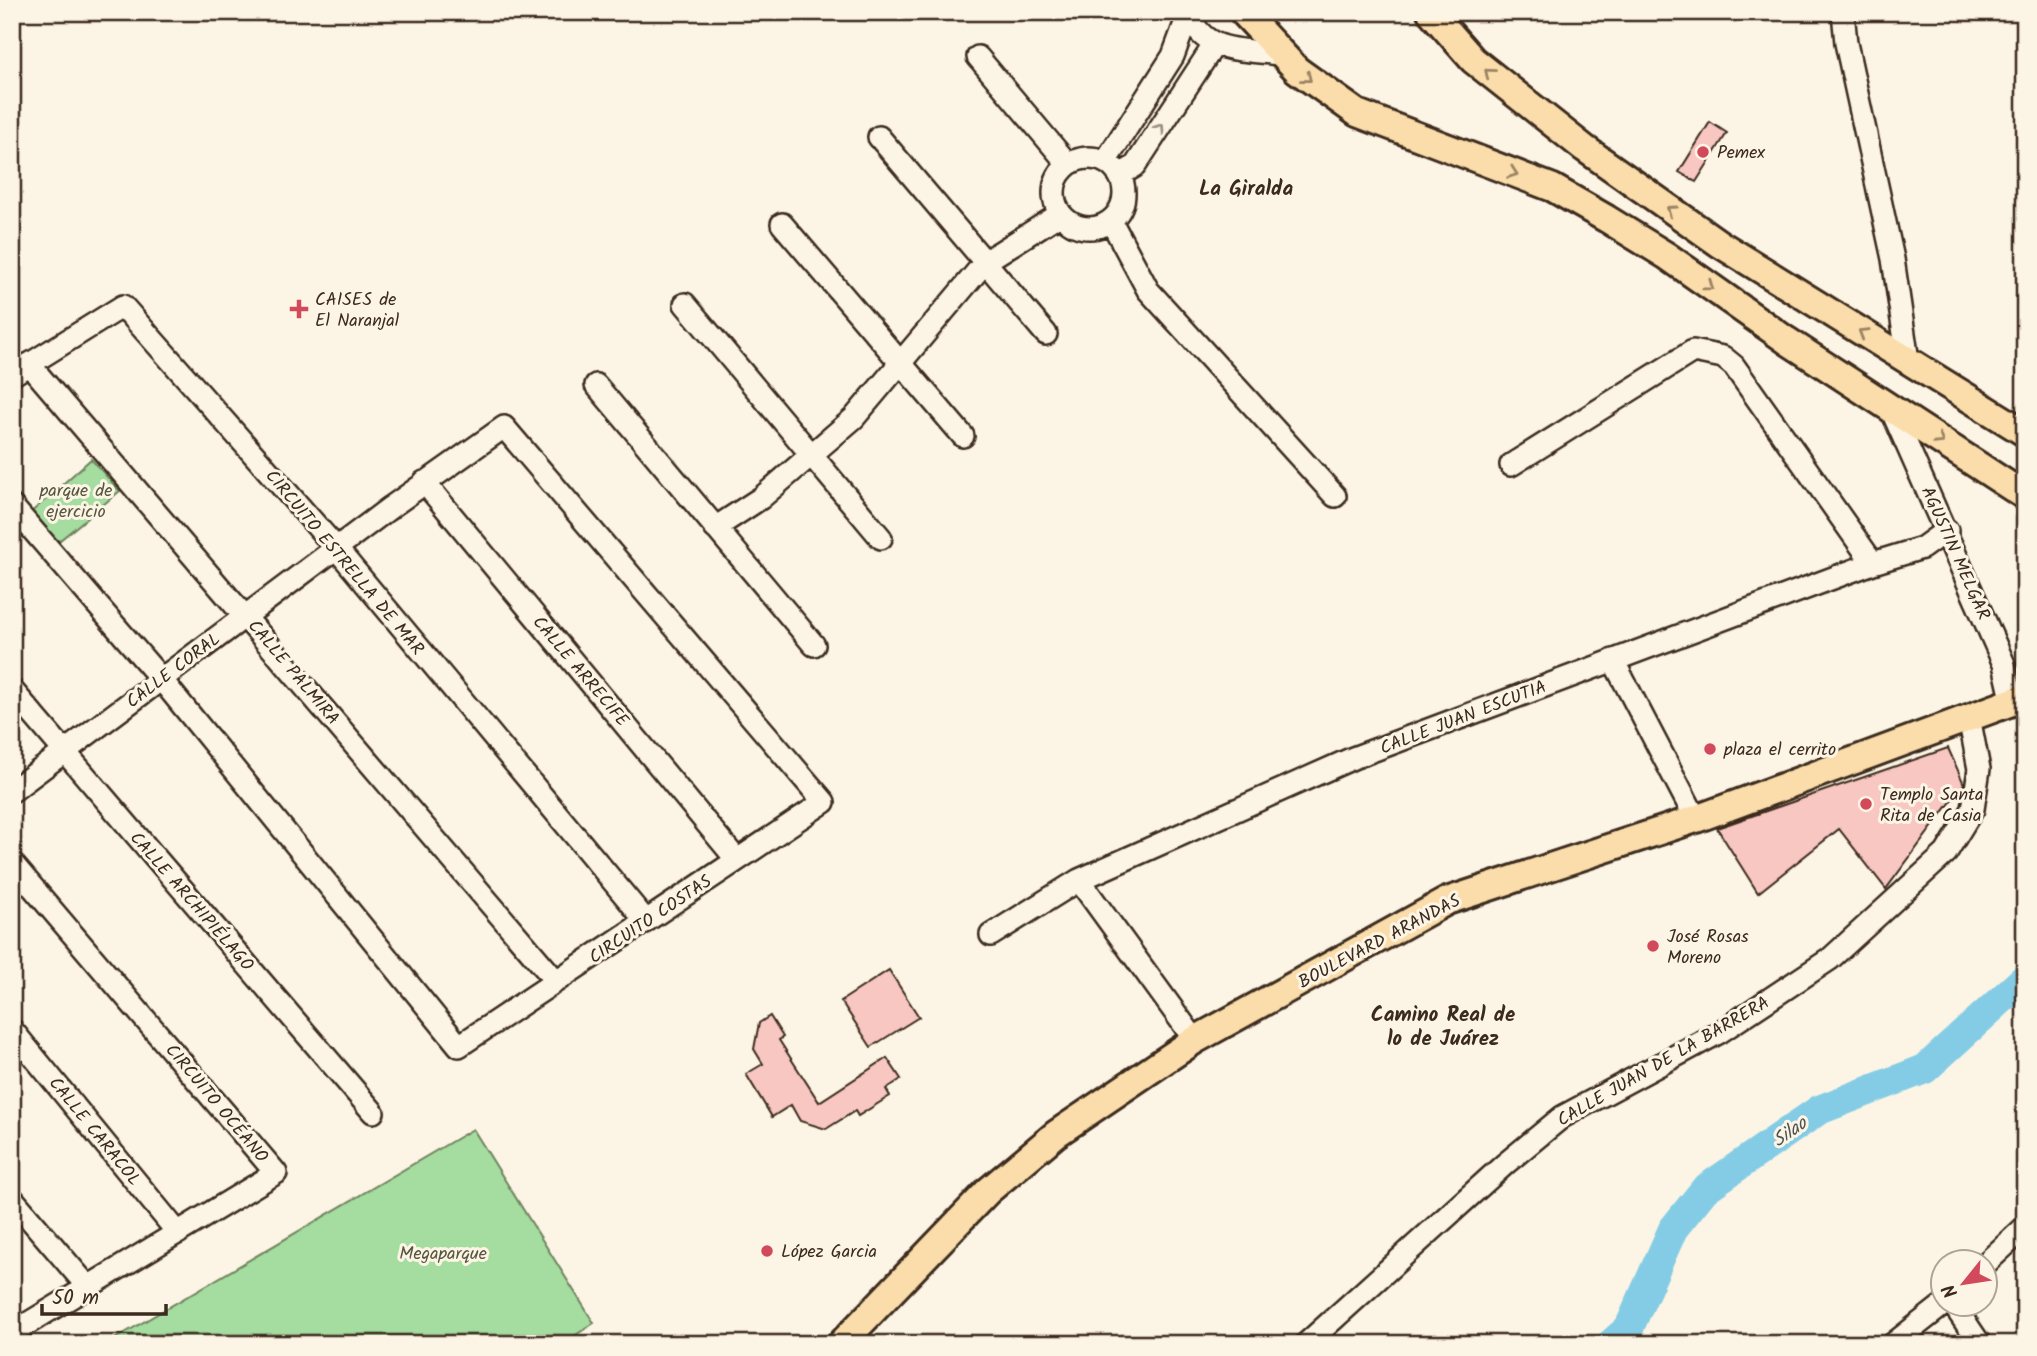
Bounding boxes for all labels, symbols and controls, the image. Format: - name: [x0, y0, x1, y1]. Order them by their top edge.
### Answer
- one-way arrow: [1485, 69, 1497, 82]
- one-way arrow: [1300, 70, 1312, 83]
- one-way arrow: [1152, 122, 1165, 135]
- place label: Pemex: [1717, 139, 1765, 168]
- marker: Pemex: [1695, 144, 1711, 160]
- one-way arrow: [1506, 165, 1518, 179]
- district label: La Giralda: [1199, 173, 1293, 206]
- one-way arrow: [1666, 206, 1679, 218]
- one-way arrow: [1701, 278, 1714, 290]
- place label: CAISES de El Naranjal: [315, 286, 400, 336]
- marker: CAISES de El Naranjal: [289, 299, 309, 319]
- one-way arrow: [1857, 328, 1870, 341]
- one-way arrow: [1931, 432, 1944, 445]
- street label: CIRCUITO ESTRELLA DE MAR: [257, 463, 431, 662]
- park label: parque de ejercicio: [39, 477, 112, 527]
- street label: AGUSTIN MELGAR: [1912, 482, 1997, 625]
- street label: CALLE ARRECIFE: [524, 610, 636, 734]
- street label: CALLE PALMIRA: [240, 613, 346, 732]
- street label: CALLE CORAL: [120, 626, 227, 717]
- street label: CALLE JUAN ESCUTIA: [1376, 673, 1551, 764]
- place label: plaza el cerrito: [1723, 736, 1836, 765]
- marker: plaza el cerrito: [1702, 741, 1718, 757]
- place label: Templo Santa Rita de Casia: [1880, 781, 1983, 831]
- marker: Templo Santa Rita de Casia: [1858, 796, 1874, 812]
- street label: CALLE ARCHIPIÉLAGO: [122, 825, 260, 979]
- street label: CIRCUITO COSTAS: [583, 868, 719, 972]
- street label: BOULEVARD ARANDAS: [1293, 887, 1466, 997]
- place label: José Rosas Moreno: [1667, 923, 1749, 973]
- marker: José Rosas Moreno: [1645, 938, 1661, 954]
- street label: CALLE JUAN DE LA BARRERA: [1552, 989, 1776, 1135]
- district label: Camino Real de lo de Juárez: [1371, 999, 1515, 1056]
- street label: CIRCUITO OCÉANO: [157, 1038, 275, 1170]
- street label: CALLE CARACOL: [40, 1071, 147, 1193]
- water label: Silao: [1766, 1109, 1815, 1155]
- place label: López Garcia: [781, 1238, 877, 1267]
- park label: Megaparque: [399, 1240, 487, 1269]
- marker: López Garcia: [759, 1243, 775, 1259]
- north arrow: [1928, 1248, 1998, 1318]
- scale bar: [42, 1272, 166, 1316]
- text: N: [1935, 1278, 1967, 1303]
- text: 50 m: [52, 1282, 99, 1315]

